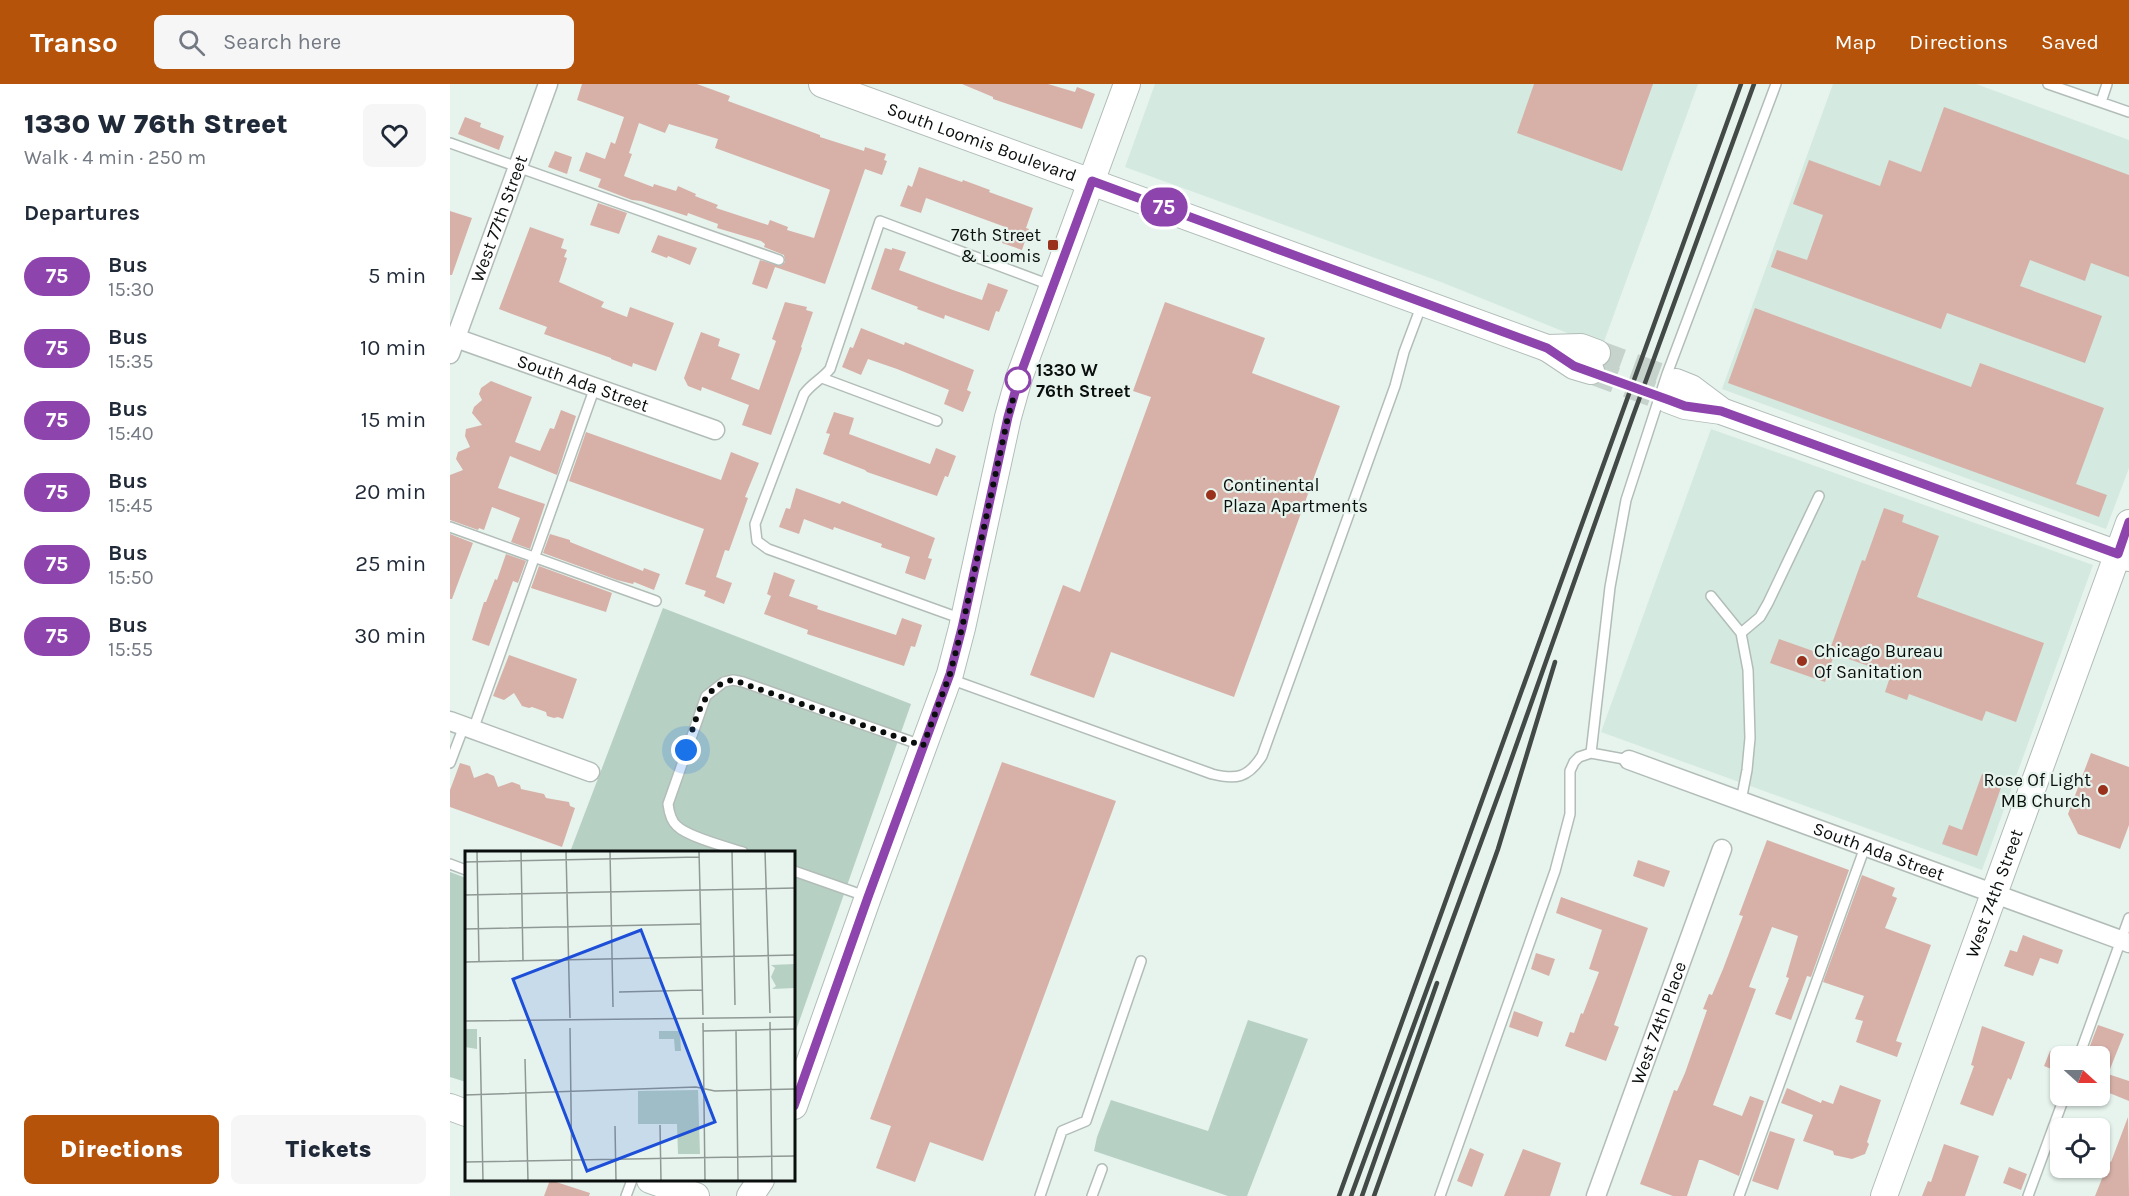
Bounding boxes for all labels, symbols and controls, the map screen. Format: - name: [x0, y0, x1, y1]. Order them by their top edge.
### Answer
- search box: [154, 15, 574, 69]
- text: Transo: [30, 26, 118, 59]
- icon: search: [175, 26, 208, 59]
- text: Search here: [223, 29, 341, 55]
- text: Map: [1835, 30, 1876, 54]
- text: Directions: [1909, 30, 2008, 54]
- text: Saved: [2041, 30, 2099, 54]
- street label: South Loomis Boulevard: [884, 98, 1079, 187]
- button: heart: [363, 104, 426, 167]
- text: 1330 W 76th Street: [24, 107, 288, 140]
- text: Walk · 4 min · 250 m: [24, 146, 206, 169]
- street label: West 77th Street: [466, 152, 532, 285]
- line badge: 75: [1137, 188, 1191, 226]
- text: 75: [1153, 195, 1175, 219]
- text: Departures: [24, 200, 140, 226]
- place label: 76th Street & Loomis: [951, 224, 1041, 267]
- marker: 76th Street & Loomis: [1046, 238, 1060, 252]
- text: Bus: [108, 252, 148, 278]
- text: 5 min: [368, 263, 426, 289]
- text: 75: [46, 264, 68, 288]
- text: 15:30: [108, 278, 154, 301]
- text: Bus: [108, 324, 148, 350]
- text: 10 min: [360, 335, 426, 361]
- text: 75: [46, 336, 68, 360]
- text: 15:35: [108, 350, 154, 373]
- street label: South Ada Street: [514, 350, 652, 417]
- place label: 1330 W 76th Street: [1036, 359, 1131, 402]
- marker: 1330 W 76th Street: [1005, 367, 1031, 393]
- text: Bus: [108, 396, 148, 422]
- text: 15 min: [361, 407, 426, 433]
- text: 75: [46, 408, 68, 432]
- text: 15:40: [108, 422, 154, 445]
- text: Bus: [108, 468, 148, 494]
- place label: Continental Plaza Apartments: [1223, 474, 1368, 517]
- text: 20 min: [355, 479, 426, 505]
- text: 75: [46, 480, 68, 504]
- marker: Continental Plaza Apartments: [1204, 488, 1218, 502]
- text: 15:45: [108, 494, 153, 517]
- text: Bus: [108, 540, 148, 566]
- text: 25 min: [355, 551, 426, 577]
- text: 75: [46, 552, 68, 576]
- text: 15:50: [108, 566, 154, 589]
- text: Bus: [108, 612, 148, 638]
- text: 30 min: [354, 623, 426, 649]
- text: 75: [46, 624, 68, 648]
- text: 15:55: [108, 638, 153, 661]
- place label: Chicago Bureau Of Sanitation: [1814, 640, 1943, 683]
- marker: Chicago Bureau Of Sanitation: [1795, 654, 1809, 668]
- your location: [671, 735, 701, 765]
- place label: Rose Of Light MB Church: [1984, 769, 2091, 812]
- marker: Rose Of Light MB Church: [2096, 783, 2110, 797]
- street label: South Ada Street: [1810, 817, 1948, 886]
- street label: West 74th Street: [1961, 826, 2028, 961]
- inset map: [465, 851, 795, 1181]
- street label: West 74th Place: [1626, 959, 1691, 1088]
- north arrow: [2050, 1046, 2110, 1106]
- map controls: [2050, 1046, 2110, 1178]
- button: Directions: [24, 1115, 219, 1184]
- button: Tickets: [231, 1115, 426, 1184]
- button: locate: [2050, 1118, 2110, 1178]

